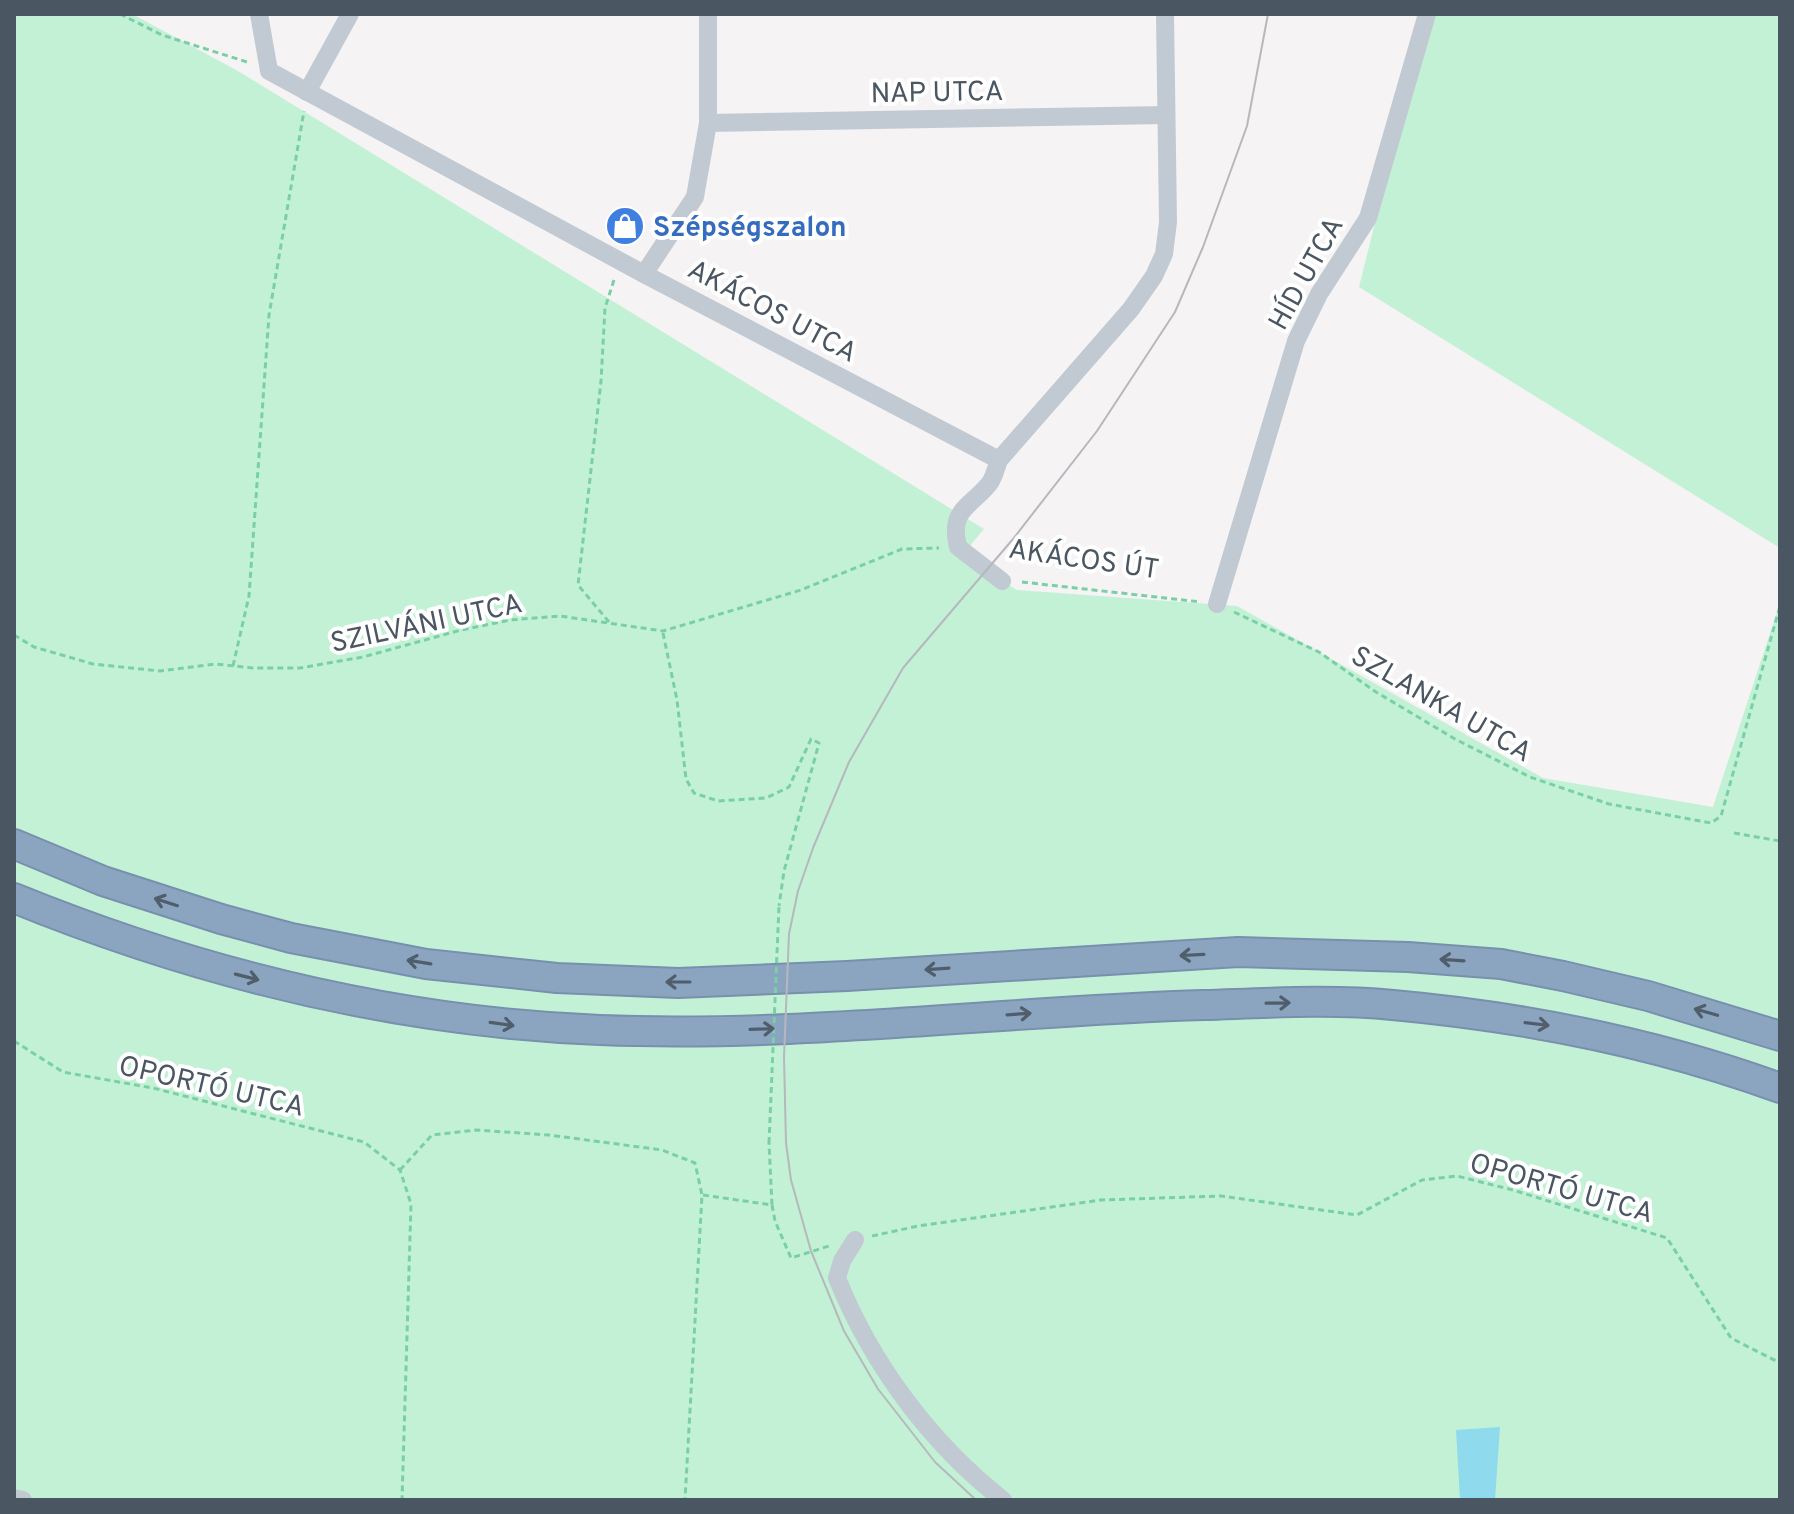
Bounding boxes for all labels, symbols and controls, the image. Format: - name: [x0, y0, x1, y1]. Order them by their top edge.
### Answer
- street label: NAP UTCA: [870, 75, 1004, 113]
- shop icon: Szépségszalon: [604, 205, 646, 247]
- place label: Szépségszalon: [653, 211, 847, 247]
- street label: HÍD UTCA: [1260, 211, 1353, 337]
- street label: AKÁCOS UTCA: [681, 251, 864, 372]
- street label: AKÁCOS ÚT: [1006, 531, 1161, 589]
- street label: SZILVÁNI UTCA: [327, 585, 526, 663]
- street label: SZLANKA UTCA: [1344, 639, 1537, 772]
- one-way arrow: [154, 893, 179, 908]
- one-way arrow: [1179, 947, 1206, 962]
- one-way arrow: [1439, 952, 1466, 967]
- one-way arrow: [407, 954, 432, 969]
- one-way arrow: [924, 962, 951, 977]
- one-way arrow: [233, 970, 259, 985]
- one-way arrow: [665, 974, 692, 990]
- one-way arrow: [1264, 995, 1291, 1011]
- one-way arrow: [1693, 1004, 1719, 1019]
- one-way arrow: [1005, 1006, 1032, 1021]
- one-way arrow: [489, 1017, 514, 1032]
- one-way arrow: [1524, 1017, 1549, 1032]
- one-way arrow: [748, 1021, 775, 1036]
- street label: OPORTÓ UTCA: [115, 1047, 308, 1127]
- street label: OPORTÓ UTCA: [1465, 1145, 1658, 1233]

